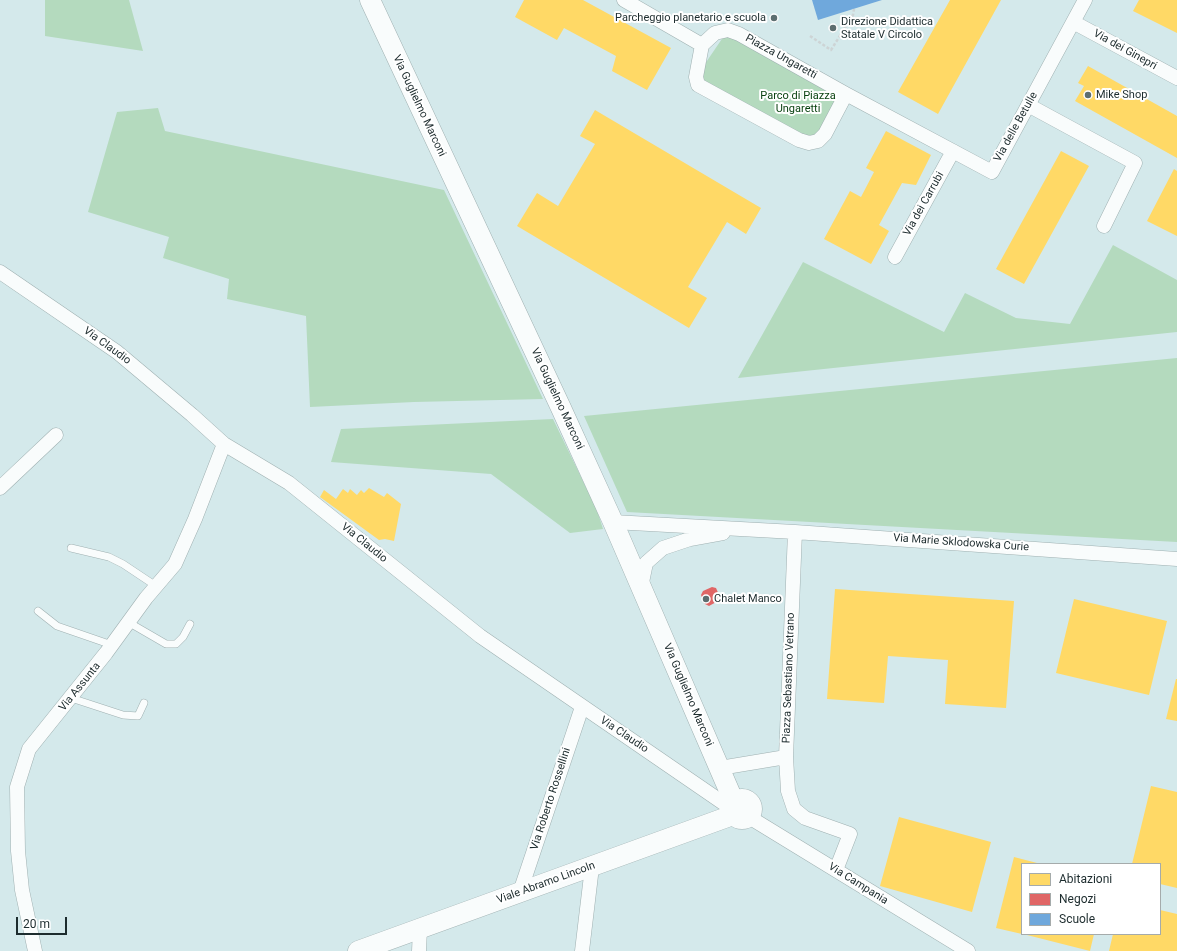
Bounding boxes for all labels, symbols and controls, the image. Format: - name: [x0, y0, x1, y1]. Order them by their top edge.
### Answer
- place label: Parcheggio planetario e scuola: [615, 11, 766, 25]
- marker: Parcheggio planetario e scuola: [769, 13, 779, 23]
- place label: Direzione Didattica Statale V Circolo: [841, 15, 933, 41]
- marker: Direzione Didattica Statale V Circolo: [828, 23, 838, 33]
- street label: Via dei Ginepri: [1091, 27, 1159, 73]
- street label: Piazza Ungaretti: [743, 32, 819, 82]
- street label: Via Guglielmo Marconi: [390, 53, 448, 159]
- place label: Mike Shop: [1096, 88, 1147, 102]
- park label: Parco di Piazza Ungaretti: [760, 89, 836, 115]
- street label: Via delle Betulle: [991, 90, 1041, 164]
- marker: Mike Shop: [1083, 90, 1093, 100]
- street label: Via dei Carrubi: [901, 170, 947, 238]
- street label: Via Claudio: [81, 324, 133, 368]
- street label: Via Guglielmo Marconi: [528, 346, 586, 452]
- street label: Via Claudio: [338, 520, 390, 566]
- street label: Via Marie Sklodowska Curie: [893, 532, 1029, 554]
- place label: Chalet Manco: [714, 592, 782, 606]
- marker: Chalet Manco: [701, 594, 711, 604]
- street label: Piazza Sebastiano Vetrano: [780, 612, 798, 744]
- street label: Via Guglielmo Marconi: [660, 642, 716, 748]
- street label: Via Assunta: [56, 660, 104, 714]
- street label: Via Claudio: [597, 714, 651, 756]
- street label: Via Roberto Rossellini: [528, 746, 574, 852]
- street label: Viale Abramo Lincoln: [495, 859, 597, 907]
- street label: Via Campania: [826, 860, 890, 908]
- legend: [1021, 863, 1161, 935]
- text: Abitazioni: [1059, 872, 1112, 886]
- text: Negozi: [1059, 892, 1096, 906]
- scale bar: [18, 909, 69, 935]
- text: Scuole: [1059, 912, 1095, 926]
- text: 20 m: [23, 917, 50, 931]

